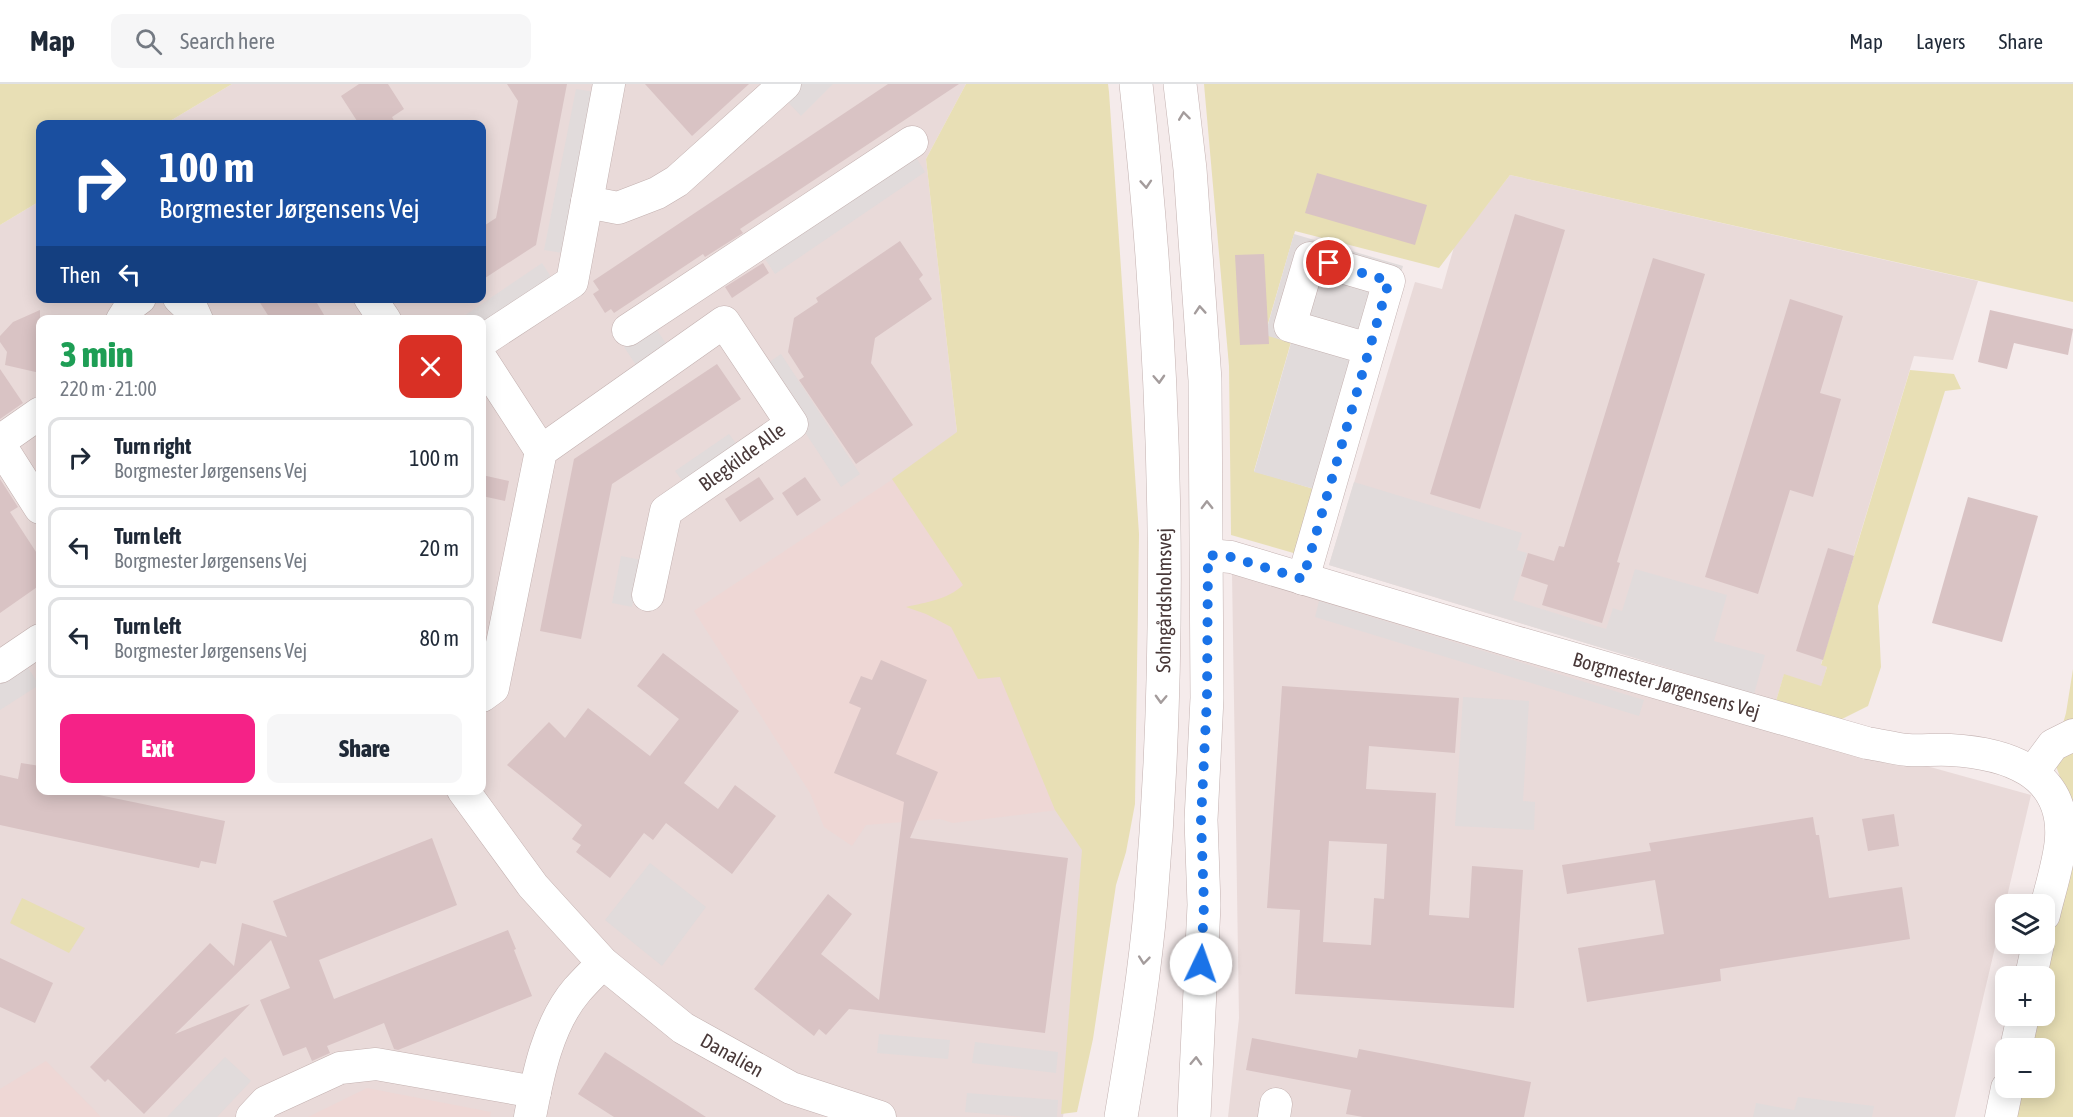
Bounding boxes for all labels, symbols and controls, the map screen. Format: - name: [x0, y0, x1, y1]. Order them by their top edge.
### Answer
- search box: [111, 14, 531, 68]
- text: Map: [30, 25, 75, 57]
- icon: search: [132, 25, 165, 58]
- text: Search here: [180, 28, 275, 54]
- text: Map: [1849, 29, 1883, 53]
- text: Layers: [1916, 29, 1966, 53]
- text: Share: [1999, 29, 2043, 53]
- one-way arrow: [1178, 112, 1190, 121]
- text: 100 m: [159, 143, 254, 191]
- icon: right: [60, 144, 138, 222]
- one-way arrow: [1140, 179, 1153, 188]
- text: Borgmester Jørgensens Vej: [159, 193, 420, 224]
- pin: [1303, 237, 1354, 288]
- icon: arrive: [1312, 246, 1345, 279]
- icon: left: [113, 258, 146, 291]
- text: Then: [60, 262, 101, 288]
- one-way arrow: [1194, 306, 1207, 315]
- text: 3 min: [60, 333, 134, 375]
- button: close: [399, 335, 462, 398]
- one-way arrow: [1152, 374, 1165, 383]
- text: 220 m · 21:00: [60, 377, 157, 400]
- street label: Blegkilde Alle: [694, 418, 789, 496]
- text: Turn right: [114, 433, 191, 459]
- icon: right: [63, 441, 96, 474]
- text: 100 m: [409, 445, 459, 471]
- text: Borgmester Jørgensens Vej: [114, 459, 307, 482]
- one-way arrow: [1201, 501, 1213, 510]
- text: Turn left: [114, 523, 181, 549]
- street label: Sohngårdsholmsvej: [1151, 528, 1175, 673]
- icon: left: [63, 531, 96, 564]
- text: 20 m: [419, 535, 459, 561]
- text: Borgmester Jørgensens Vej: [114, 549, 307, 572]
- text: Turn left: [114, 613, 181, 639]
- icon: left: [63, 621, 96, 654]
- text: 80 m: [419, 625, 459, 651]
- text: Borgmester Jørgensens Vej: [114, 639, 307, 662]
- street label: Borgmester Jørgensens Vej: [1570, 647, 1763, 723]
- one-way arrow: [1155, 695, 1168, 704]
- button: Exit: [60, 714, 255, 783]
- button: Share: [267, 714, 462, 783]
- map controls: [1995, 894, 2055, 1098]
- button: layers: [1995, 894, 2055, 954]
- position arrow: [1169, 932, 1233, 996]
- one-way arrow: [1138, 955, 1151, 964]
- button: +: [1995, 966, 2055, 1026]
- street label: Danalien: [697, 1028, 768, 1081]
- button: −: [1995, 1038, 2055, 1098]
- one-way arrow: [1190, 1056, 1202, 1065]

